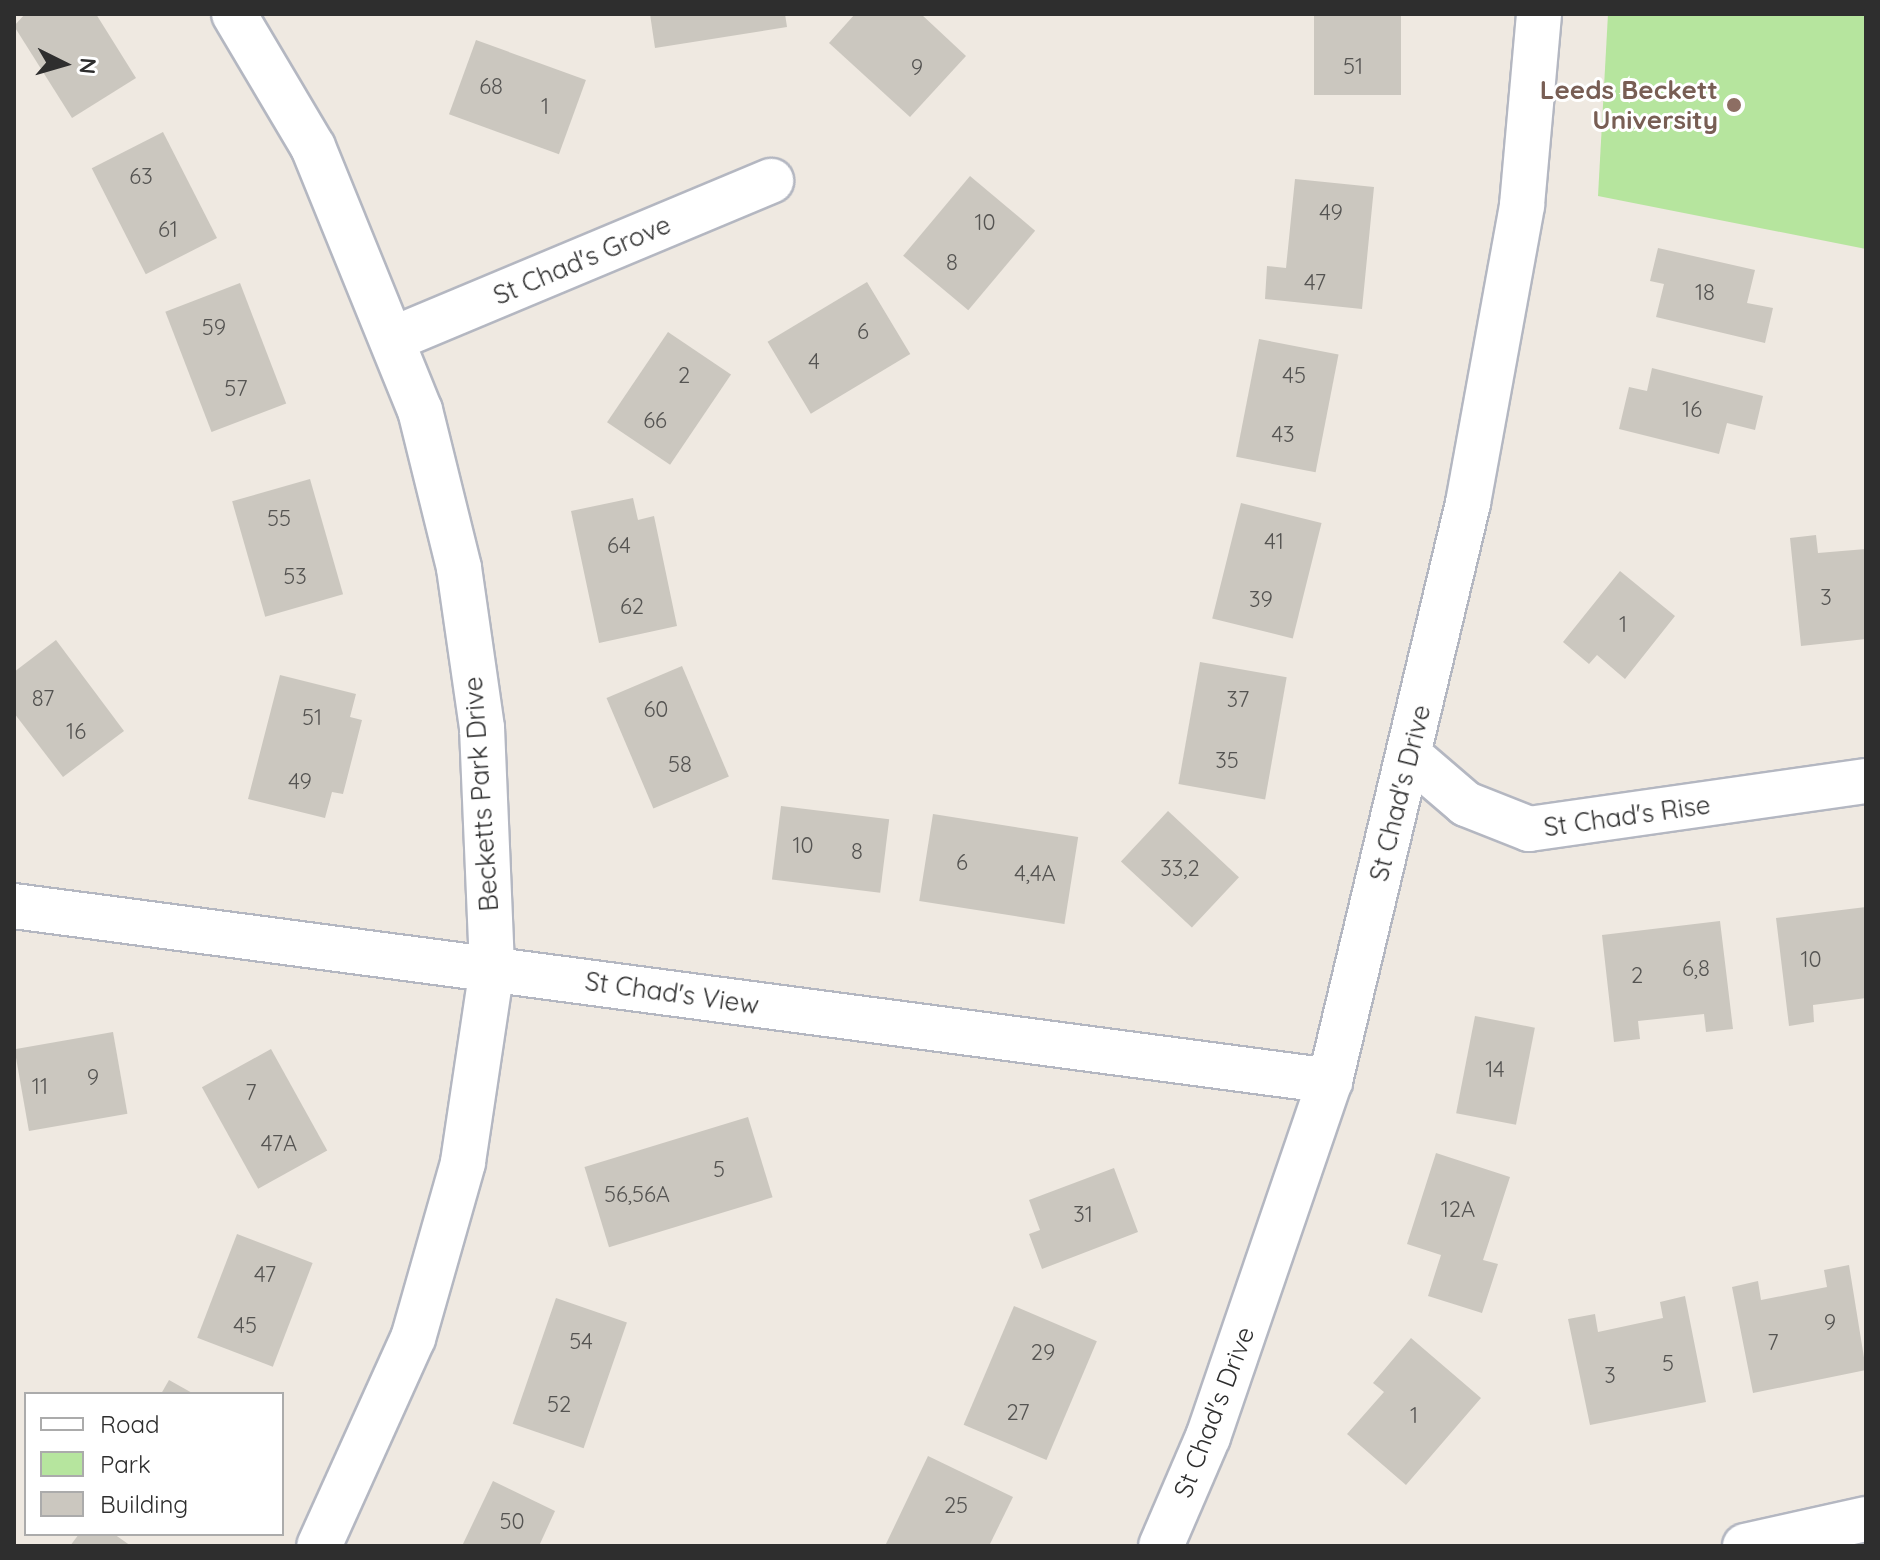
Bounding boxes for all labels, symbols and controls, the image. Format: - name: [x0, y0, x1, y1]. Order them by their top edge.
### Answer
- north arrow: [24, 24, 104, 104]
- house number: 51: [1343, 54, 1363, 80]
- house number: 9: [911, 55, 923, 81]
- text: N: [73, 57, 103, 75]
- house number: 68: [479, 74, 503, 100]
- place label: Leeds Beckett University: [1540, 74, 1718, 136]
- house number: 1: [541, 94, 549, 120]
- marker: Leeds Beckett University: [1725, 96, 1743, 114]
- house number: 63: [129, 164, 153, 190]
- house number: 49: [1319, 200, 1343, 226]
- street label: St Chad's Grove: [489, 209, 675, 311]
- house number: 10: [974, 210, 996, 236]
- house number: 61: [158, 217, 178, 243]
- house number: 8: [946, 250, 958, 276]
- house number: 47: [1304, 270, 1326, 296]
- house number: 18: [1695, 280, 1715, 306]
- house number: 59: [202, 315, 226, 341]
- house number: 6: [857, 319, 869, 345]
- house number: 4: [808, 349, 820, 375]
- house number: 2: [678, 363, 690, 389]
- house number: 45: [1282, 363, 1306, 389]
- house number: 57: [224, 376, 248, 402]
- house number: 16: [1682, 397, 1702, 423]
- house number: 66: [643, 408, 667, 434]
- house number: 43: [1271, 422, 1295, 448]
- house number: 55: [267, 506, 291, 532]
- house number: 41: [1264, 529, 1284, 555]
- house number: 64: [607, 533, 631, 559]
- house number: 53: [283, 564, 307, 590]
- house number: 3: [1820, 585, 1832, 611]
- house number: 39: [1249, 587, 1273, 613]
- house number: 62: [620, 594, 644, 620]
- house number: 1: [1619, 612, 1627, 638]
- street label: Becketts Park Drive: [457, 676, 505, 912]
- house number: 87: [32, 686, 54, 712]
- house number: 37: [1227, 687, 1249, 713]
- house number: 60: [644, 697, 668, 723]
- street label: St Chad's Drive: [1363, 702, 1437, 884]
- house number: 51: [302, 705, 322, 731]
- house number: 16: [66, 719, 86, 745]
- house number: 35: [1215, 748, 1239, 774]
- house number: 58: [668, 752, 692, 778]
- house number: 49: [288, 769, 312, 795]
- street label: St Chad's Rise: [1542, 789, 1712, 843]
- house number: 10: [792, 833, 814, 859]
- house number: 8: [851, 839, 863, 865]
- house number: 6: [956, 850, 968, 876]
- house number: 33,2: [1160, 856, 1200, 882]
- house number: 4,4A: [1014, 861, 1056, 887]
- house number: 10: [1800, 947, 1822, 973]
- house number: 6,8: [1682, 956, 1710, 982]
- house number: 2: [1631, 963, 1643, 989]
- street label: St Chad's View: [583, 965, 761, 1021]
- house number: 14: [1485, 1057, 1505, 1083]
- house number: 9: [87, 1065, 99, 1091]
- house number: 11: [32, 1074, 48, 1100]
- house number: 7: [245, 1080, 257, 1106]
- house number: 47A: [261, 1131, 297, 1157]
- house number: 5: [713, 1157, 725, 1183]
- house number: 56,56A: [604, 1182, 670, 1208]
- house number: 12A: [1441, 1197, 1475, 1223]
- house number: 31: [1073, 1202, 1093, 1228]
- house number: 47: [254, 1262, 276, 1288]
- house number: 9: [1824, 1310, 1836, 1336]
- house number: 45: [233, 1313, 257, 1339]
- street label: St Chad's Drive: [1167, 1322, 1261, 1502]
- house number: 54: [569, 1329, 593, 1355]
- house number: 7: [1767, 1330, 1779, 1356]
- house number: 29: [1031, 1340, 1055, 1366]
- house number: 5: [1662, 1351, 1674, 1377]
- house number: 3: [1604, 1363, 1616, 1389]
- legend: [24, 1392, 284, 1536]
- house number: 52: [547, 1392, 571, 1418]
- house number: 27: [1006, 1400, 1030, 1426]
- house number: 1: [1410, 1403, 1418, 1429]
- text: Road: [100, 1409, 160, 1439]
- text: Park: [100, 1449, 151, 1479]
- text: Building: [100, 1489, 188, 1519]
- house number: 25: [944, 1493, 968, 1519]
- house number: 50: [499, 1509, 525, 1535]

